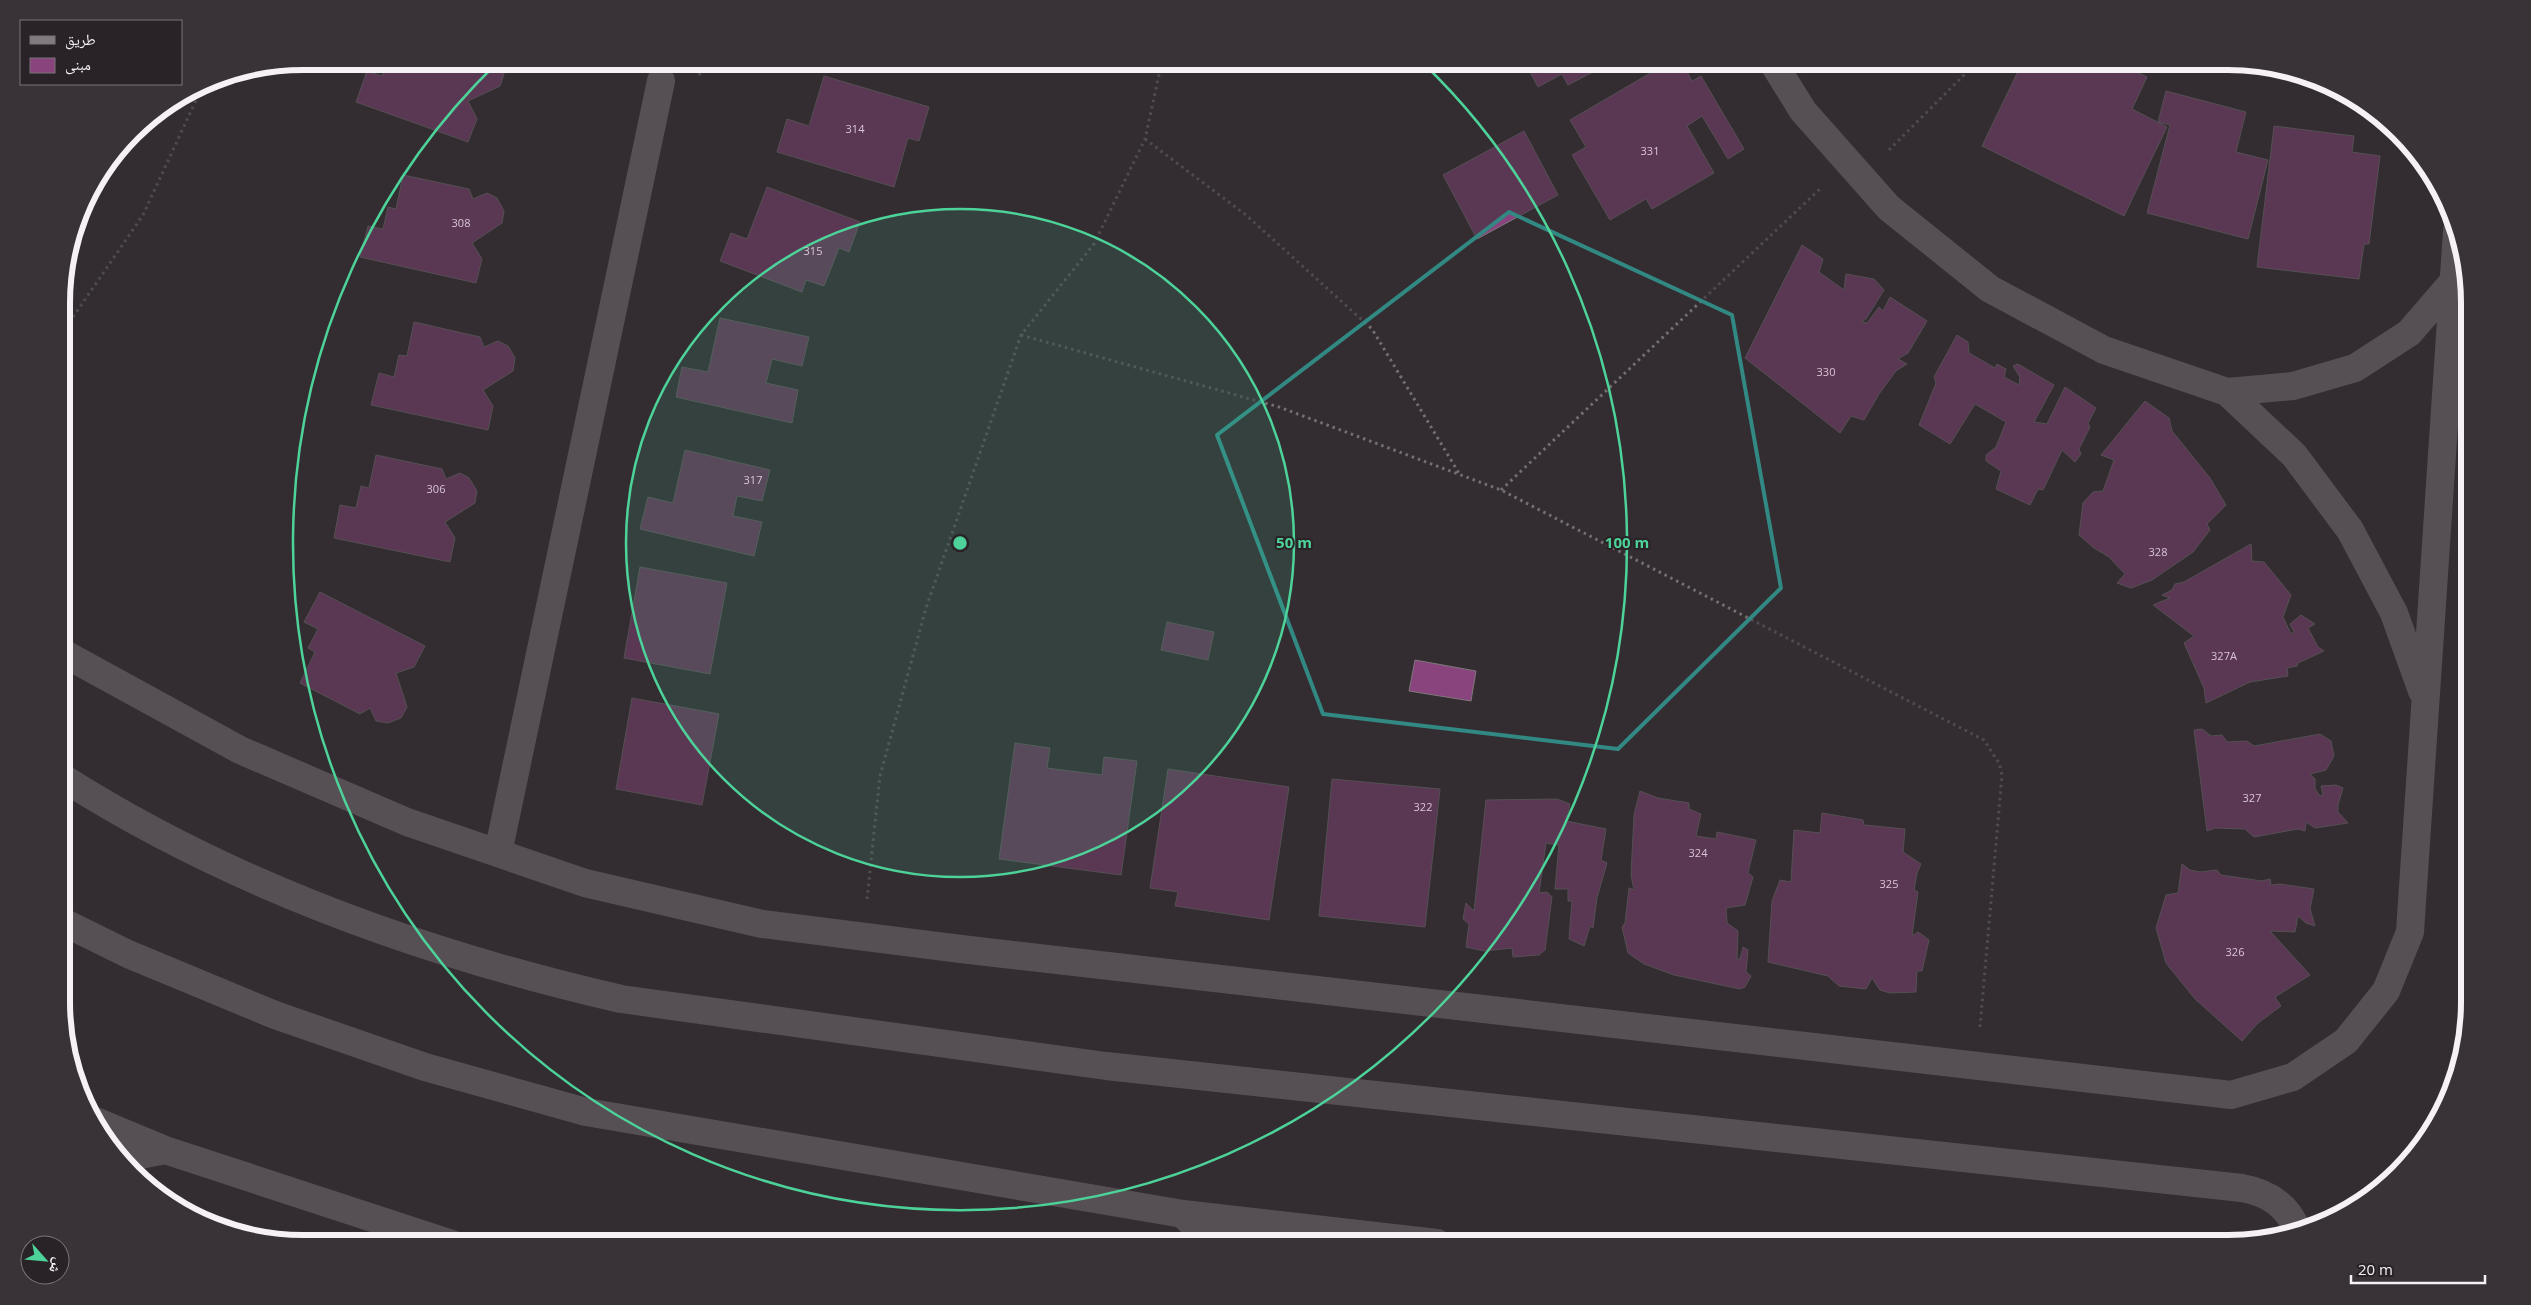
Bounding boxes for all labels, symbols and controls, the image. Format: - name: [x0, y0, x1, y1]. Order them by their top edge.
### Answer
- legend: [20, 20, 182, 85]
- text: طريق: [65, 29, 96, 50]
- text: مبنى: [65, 54, 91, 75]
- house number: 314: [846, 121, 865, 136]
- house number: 331: [1641, 143, 1659, 158]
- house number: 308: [452, 215, 470, 230]
- house number: 315: [804, 243, 822, 258]
- house number: 330: [1817, 364, 1835, 379]
- house number: 317: [744, 472, 762, 487]
- house number: 306: [427, 481, 445, 496]
- text: 50 m: [1276, 532, 1312, 552]
- text: 100 m: [1605, 532, 1649, 552]
- centre of rings: [951, 534, 969, 552]
- house number: 328: [2149, 544, 2167, 559]
- house number: 327A: [2211, 648, 2237, 663]
- house number: 327: [2243, 790, 2261, 805]
- house number: 322: [1414, 799, 1432, 814]
- house number: 324: [1689, 845, 1708, 860]
- house number: 325: [1880, 876, 1898, 891]
- house number: 326: [2226, 944, 2244, 959]
- north arrow: [20, 1235, 70, 1285]
- scale bar: [2351, 1252, 2485, 1284]
- text: ش: [45, 1255, 69, 1277]
- text: 20 m: [2358, 1259, 2393, 1279]

